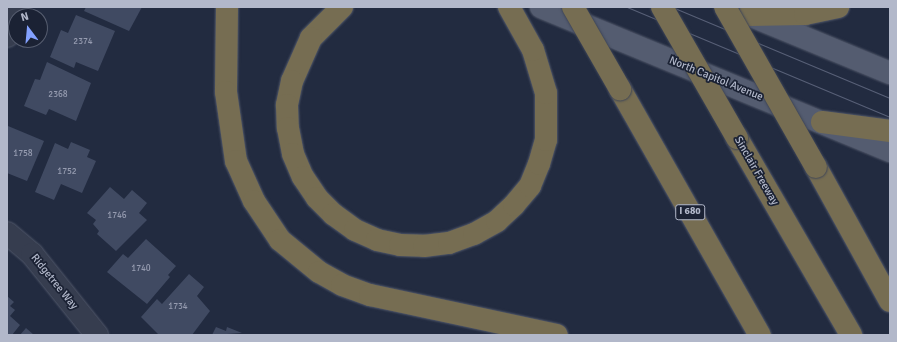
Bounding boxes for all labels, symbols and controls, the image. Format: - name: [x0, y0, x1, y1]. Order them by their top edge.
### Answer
- north arrow: [8, 8, 48, 48]
- text: N: [19, 10, 30, 24]
- house number: 2374: [73, 37, 93, 47]
- street label: North Capitol Avenue: [667, 54, 765, 104]
- house number: 2368: [48, 90, 68, 100]
- street label: Sinclair Freeway: [731, 134, 781, 208]
- house number: 1758: [13, 149, 33, 159]
- house number: 1752: [57, 167, 77, 177]
- road number: I 680: [675, 204, 705, 220]
- house number: 1746: [107, 211, 127, 221]
- street label: Ridgetree Way: [28, 252, 80, 312]
- house number: 1740: [131, 264, 151, 274]
- house number: 1734: [168, 302, 188, 312]

